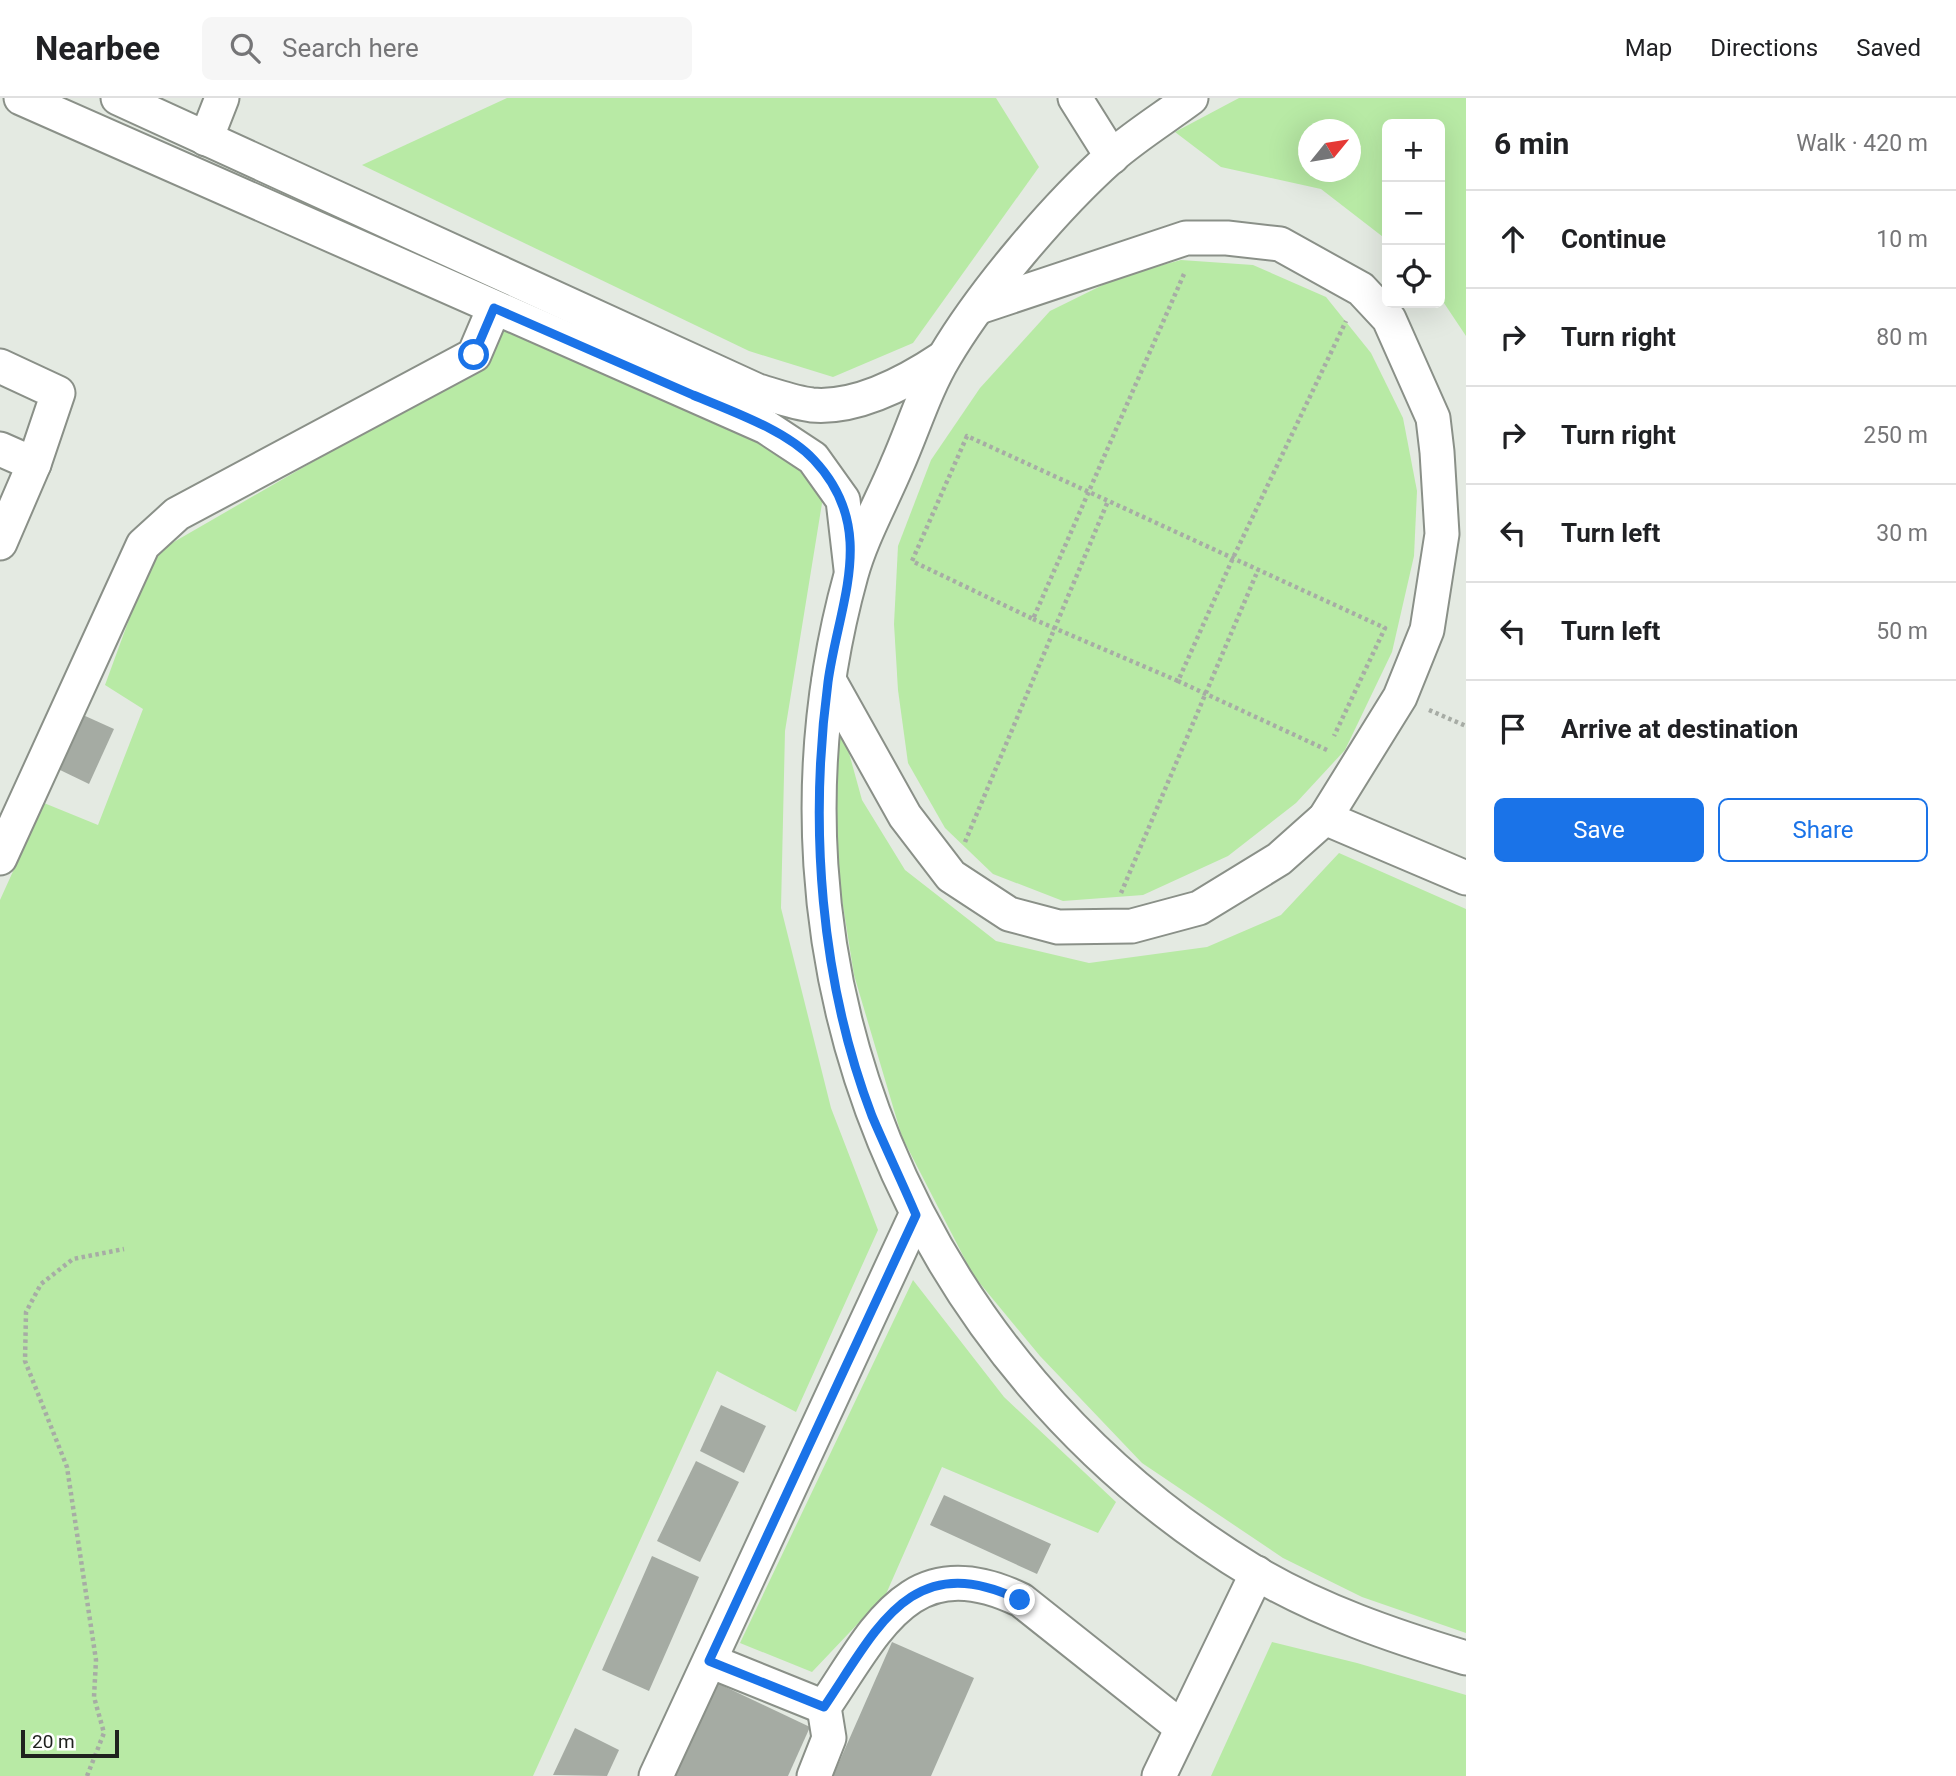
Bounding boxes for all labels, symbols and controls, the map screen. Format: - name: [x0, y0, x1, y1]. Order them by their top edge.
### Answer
- search box: [202, 17, 692, 80]
- text: Nearbee: [35, 29, 160, 68]
- icon: search: [226, 29, 264, 67]
- text: Search here: [282, 33, 419, 63]
- text: Map: [1625, 34, 1672, 62]
- text: Directions: [1710, 34, 1818, 62]
- text: Saved: [1856, 34, 1921, 62]
- north arrow: [1298, 119, 1361, 182]
- map controls: [1382, 119, 1445, 308]
- button: +: [1382, 119, 1445, 182]
- text: 6 min: [1494, 126, 1569, 161]
- text: Walk · 420 m: [1796, 130, 1928, 157]
- button: −: [1382, 182, 1445, 245]
- icon: ahead: [1494, 220, 1532, 258]
- text: Continue: [1561, 224, 1666, 254]
- text: 10 m: [1876, 226, 1928, 253]
- button: locate: [1382, 245, 1445, 308]
- icon: right: [1494, 318, 1532, 356]
- text: Turn right: [1561, 322, 1676, 352]
- text: 80 m: [1876, 324, 1928, 351]
- route start: [458, 339, 489, 370]
- icon: right: [1494, 416, 1532, 454]
- text: Turn right: [1561, 420, 1676, 450]
- text: 250 m: [1863, 422, 1928, 449]
- icon: left: [1494, 514, 1532, 552]
- text: Turn left: [1561, 518, 1660, 548]
- text: 30 m: [1876, 520, 1928, 547]
- icon: left: [1494, 612, 1532, 650]
- text: Turn left: [1561, 616, 1660, 646]
- text: 50 m: [1876, 618, 1928, 645]
- icon: arrive: [1494, 710, 1532, 748]
- text: Arrive at destination: [1561, 714, 1798, 744]
- button: Save: [1494, 798, 1704, 862]
- button: Share: [1718, 798, 1928, 862]
- route end: [1004, 1584, 1035, 1615]
- scale bar: [21, 1727, 119, 1759]
- text: 20 m: [32, 1730, 75, 1753]

